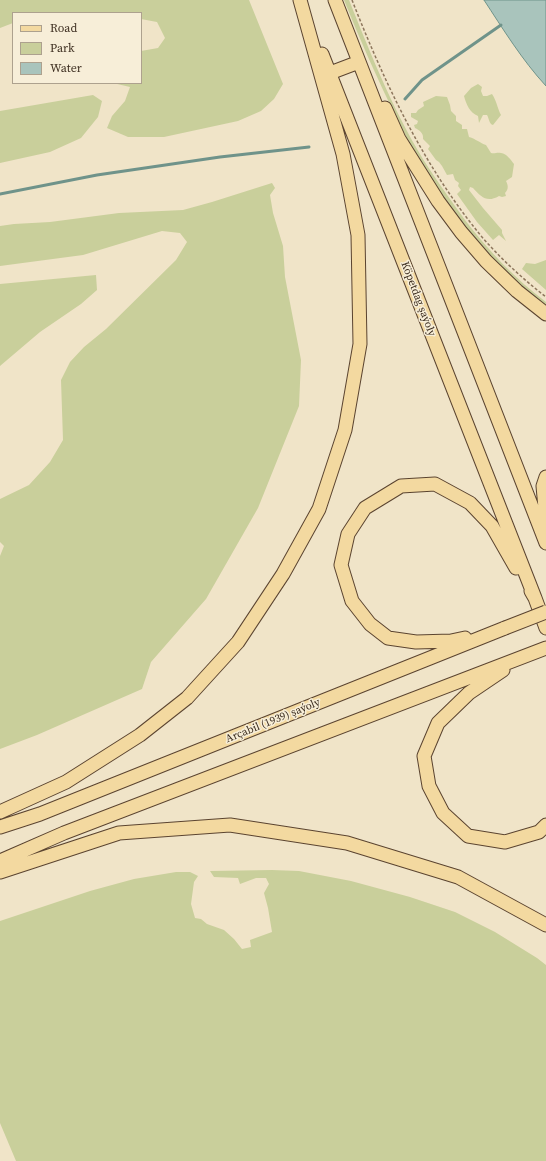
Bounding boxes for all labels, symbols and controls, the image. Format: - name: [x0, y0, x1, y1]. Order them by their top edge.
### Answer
- legend: [12, 12, 142, 84]
- text: Road: [50, 20, 77, 36]
- text: Park: [50, 40, 75, 56]
- text: Water: [50, 60, 82, 76]
- street label: Köpetdag şaýoly: [398, 260, 438, 338]
- street label: Arçabil (1939) şaýoly: [224, 696, 322, 746]

